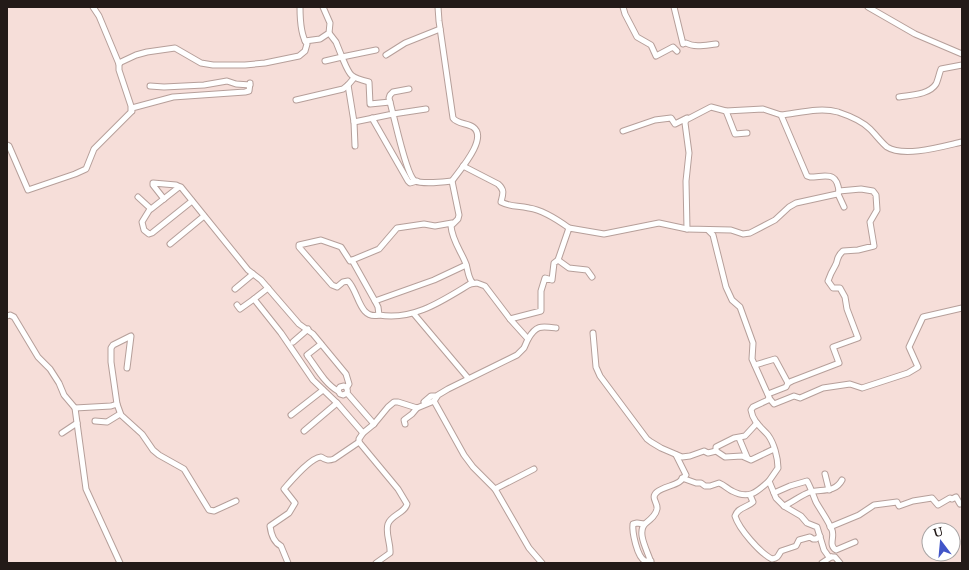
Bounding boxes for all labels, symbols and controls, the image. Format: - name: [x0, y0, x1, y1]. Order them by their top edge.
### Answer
- north arrow: [921, 522, 961, 562]
- text: U: [932, 524, 945, 540]

